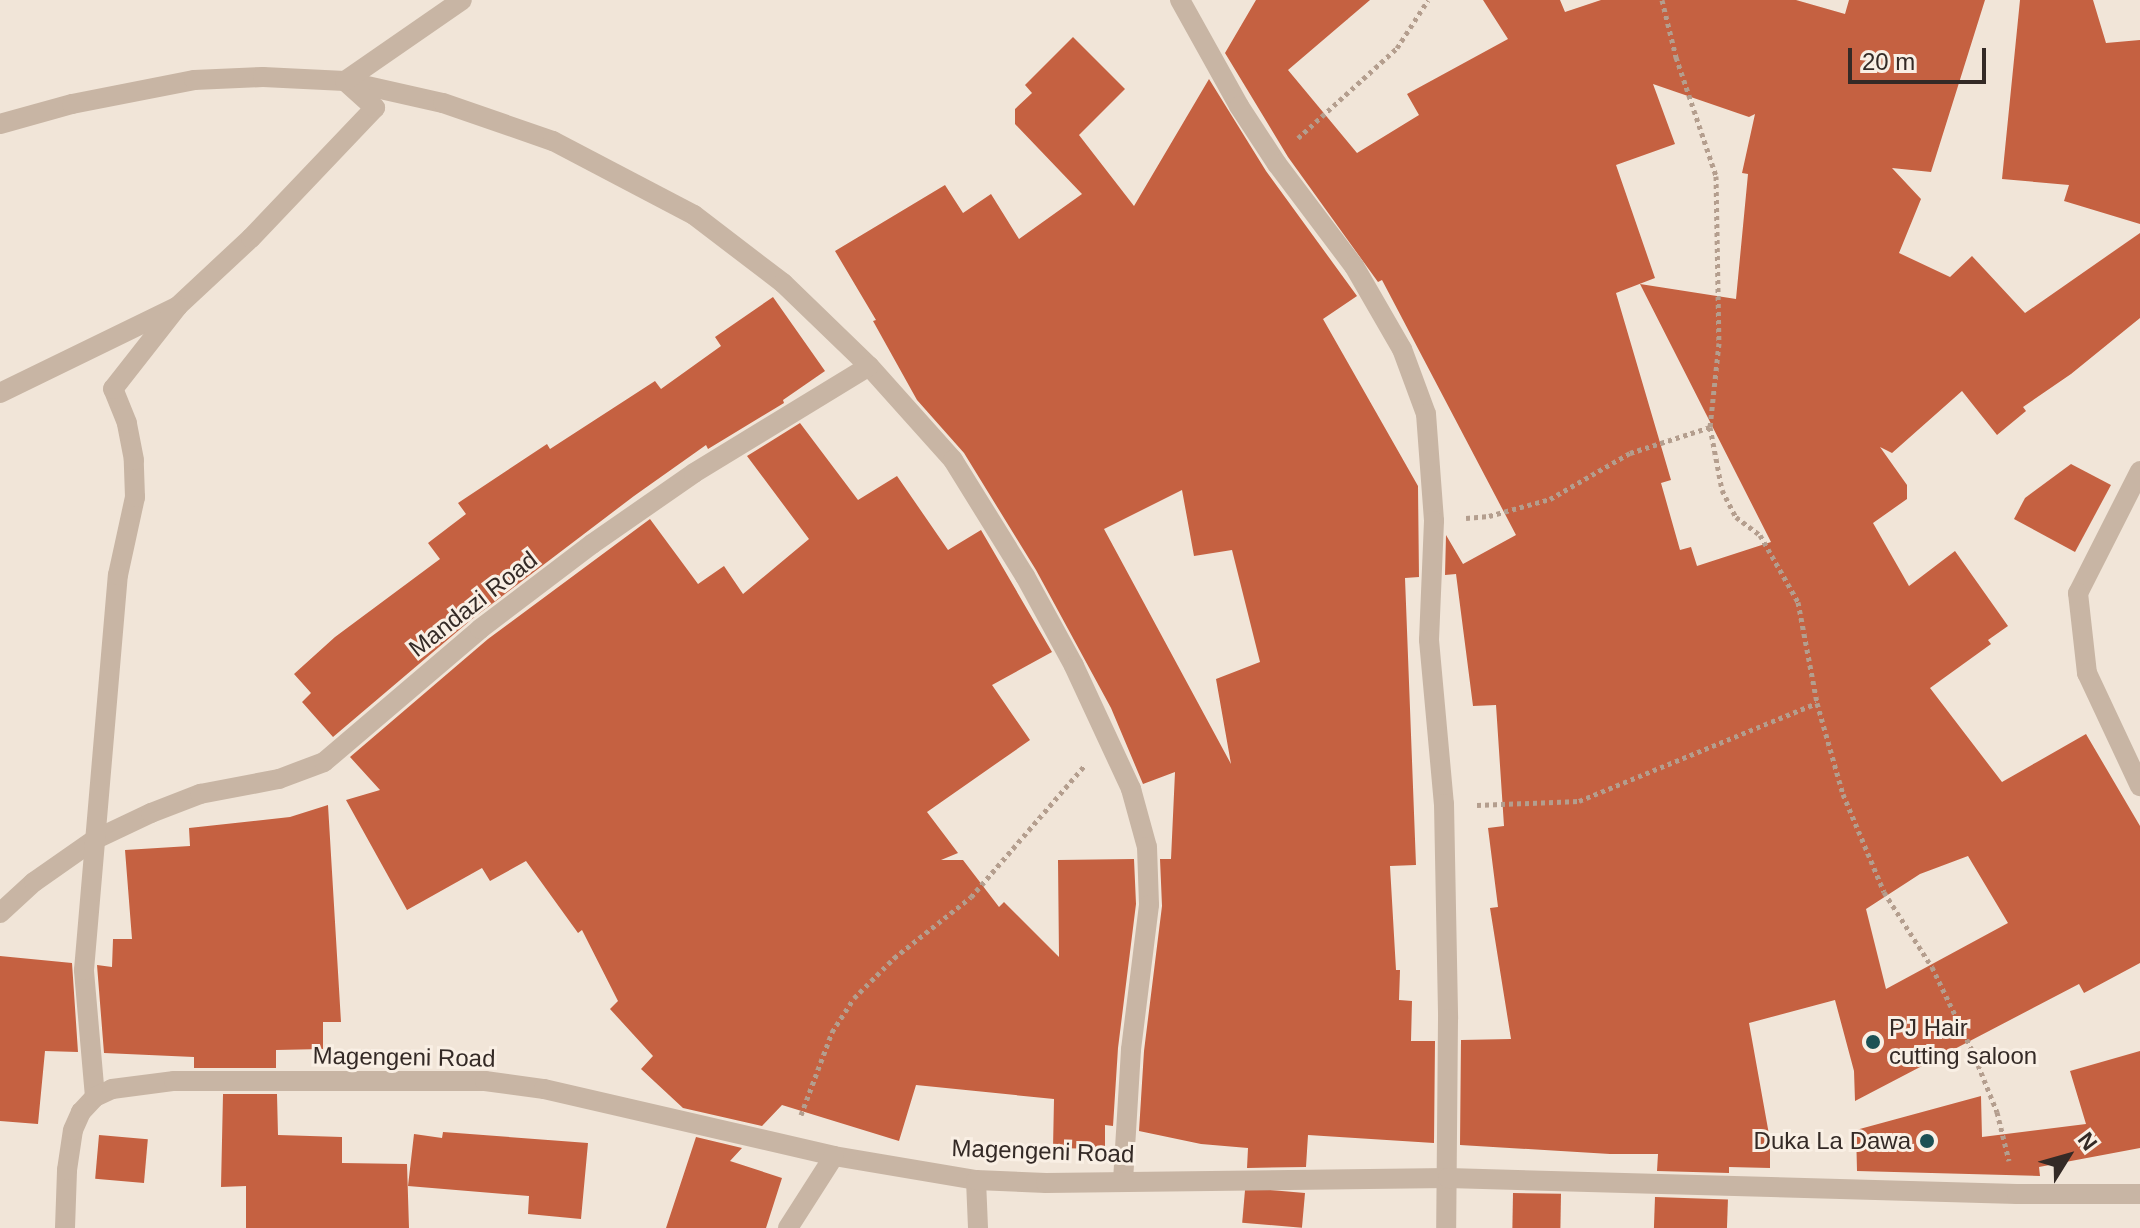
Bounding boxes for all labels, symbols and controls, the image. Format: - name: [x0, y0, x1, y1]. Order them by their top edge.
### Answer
- scale bar: [1852, 32, 1990, 82]
- text: 20 m: [1862, 48, 1915, 75]
- street label: Mandazi Road: [403, 545, 543, 663]
- place label: PJ Hair cutting saloon: [1889, 1014, 2037, 1070]
- marker: PJ Hair cutting saloon: [1864, 1033, 1882, 1051]
- street label: Magengeni Road: [312, 1041, 496, 1073]
- north arrow: [2028, 1116, 2108, 1196]
- place label: Duka La Dawa: [1754, 1127, 1911, 1155]
- text: N: [2073, 1127, 2102, 1155]
- marker: Duka La Dawa: [1918, 1132, 1936, 1150]
- street label: Magengeni Road: [951, 1133, 1135, 1169]

